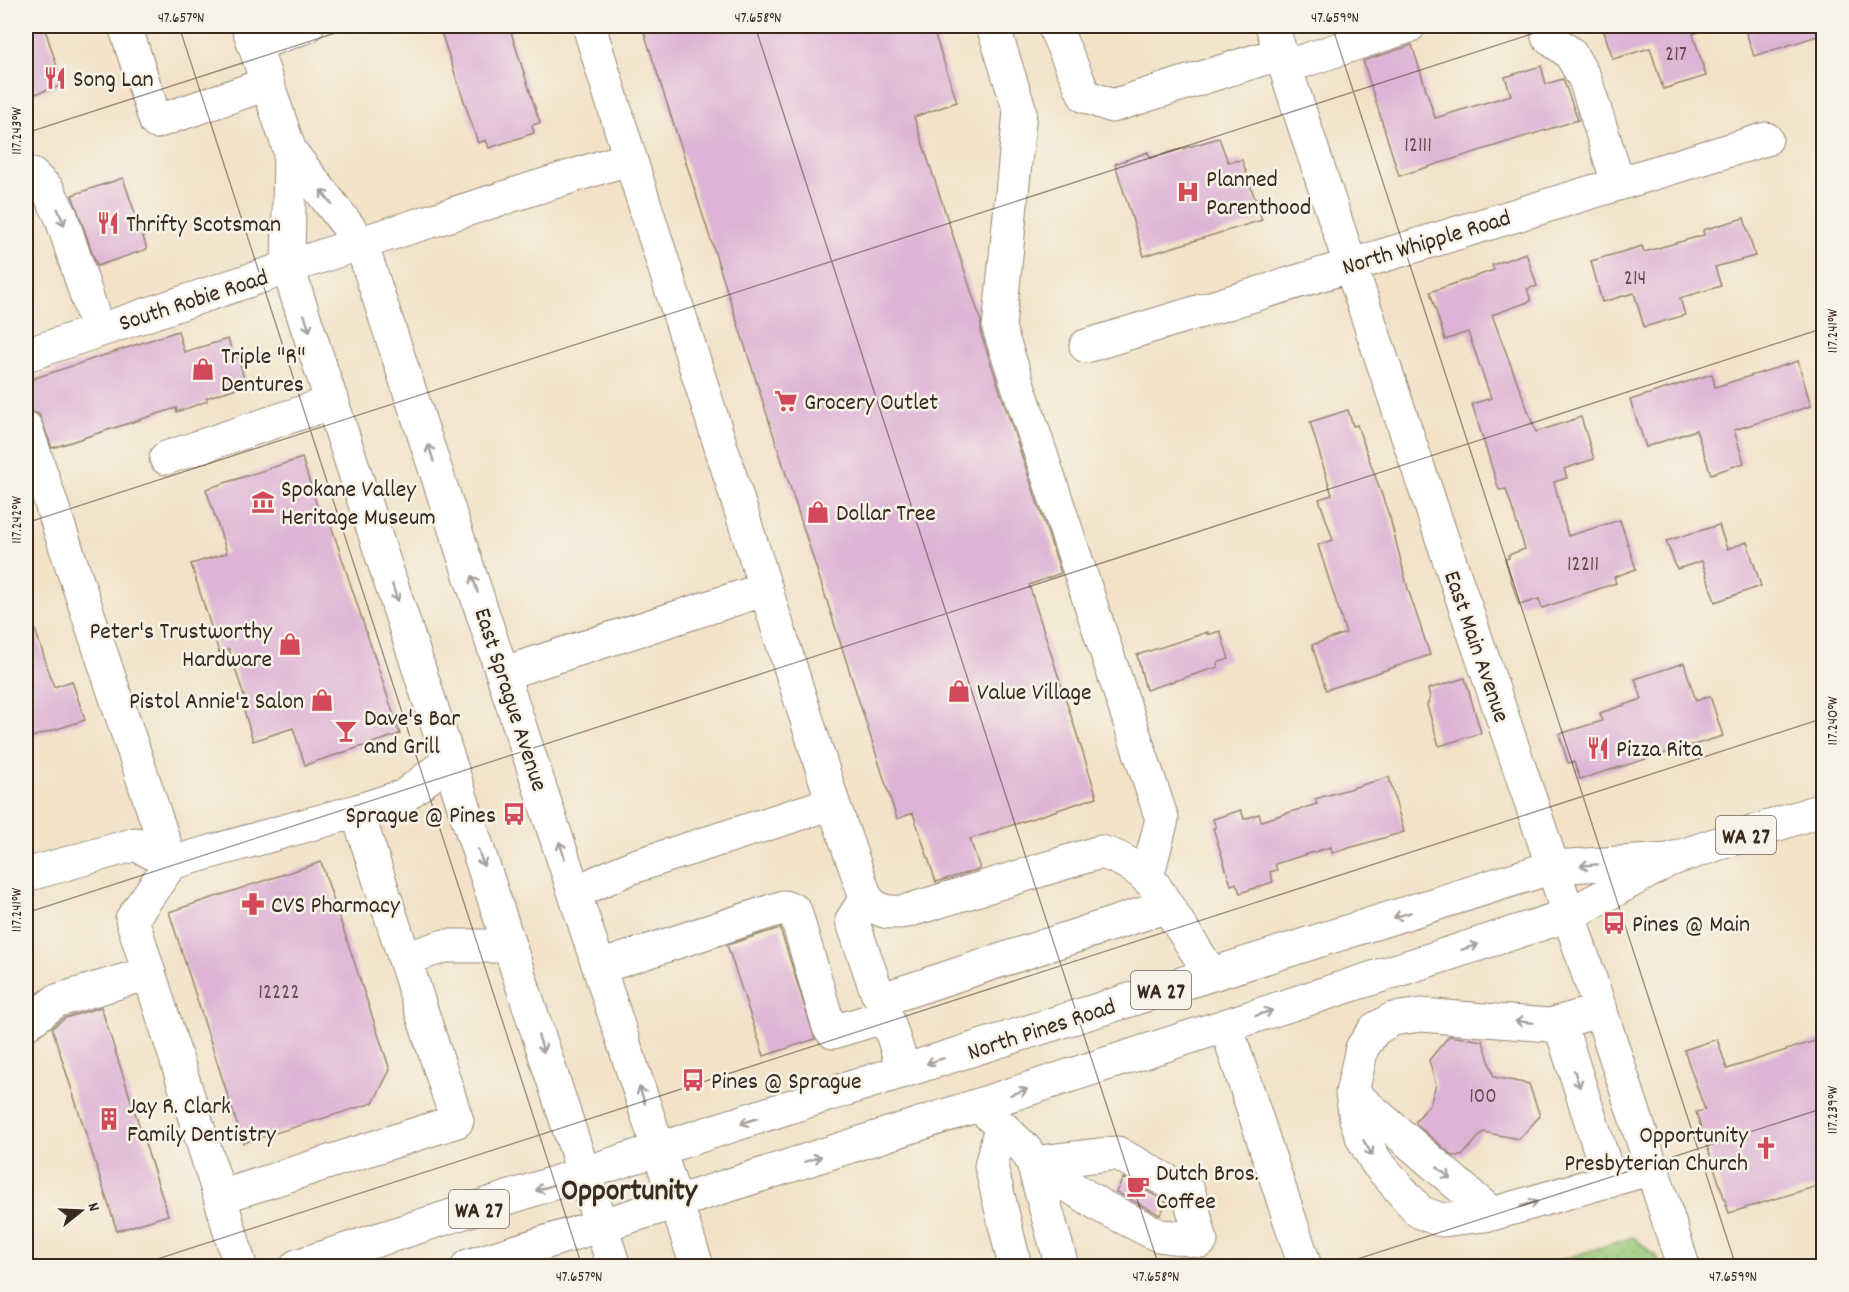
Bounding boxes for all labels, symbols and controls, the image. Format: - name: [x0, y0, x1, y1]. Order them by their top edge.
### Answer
- text: 47.657°N: [158, 8, 204, 30]
- text: 47.658°N: [735, 8, 782, 30]
- text: 47.659°N: [1311, 8, 1359, 30]
- house number: 217: [1665, 41, 1687, 71]
- place label: Song Lan: [73, 64, 154, 98]
- restaurant icon: Song Lan: [42, 65, 68, 91]
- text: 117.243°W: [7, 107, 29, 155]
- house number: 12111: [1404, 132, 1432, 162]
- place label: Planned Parenthood: [1206, 164, 1311, 226]
- hospital icon: Planned Parenthood: [1175, 179, 1201, 205]
- one-way arrow: [319, 190, 332, 206]
- street label: North Whipple Road: [1338, 202, 1515, 286]
- one-way arrow: [56, 207, 67, 226]
- place label: Thrifty Scotsman: [126, 209, 281, 243]
- restaurant icon: Thrifty Scotsman: [95, 210, 121, 236]
- street label: South Robie Road: [115, 262, 273, 342]
- house number: 214: [1624, 265, 1646, 295]
- text: 117.241°W: [1823, 308, 1845, 353]
- one-way arrow: [302, 313, 313, 332]
- place label: Triple "R" Dentures: [221, 341, 306, 403]
- shop icon: Triple "R" Dentures: [190, 356, 216, 382]
- place label: Grocery Outlet: [804, 387, 938, 421]
- supermarket icon: Grocery Outlet: [773, 388, 799, 414]
- one-way arrow: [425, 444, 436, 463]
- place label: Spokane Valley Heritage Museum: [281, 474, 436, 536]
- museum icon: Spokane Valley Heritage Museum: [250, 489, 276, 515]
- text: 117.242°W: [7, 496, 29, 544]
- place label: Dollar Tree: [836, 498, 936, 532]
- shop icon: Dollar Tree: [805, 499, 831, 525]
- house number: 12211: [1567, 551, 1599, 581]
- street label: East Main Avenue: [1433, 566, 1517, 727]
- one-way arrow: [468, 576, 479, 594]
- one-way arrow: [390, 583, 401, 602]
- street label: East Sprague Avenue: [463, 604, 555, 796]
- place label: Peter's Trustworthy Hardware: [89, 616, 273, 678]
- shop icon: Peter's Trustworthy Hardware: [277, 631, 303, 657]
- place label: Value Village: [977, 677, 1092, 711]
- shop icon: Value Village: [946, 678, 972, 704]
- place label: Pistol Annie'z Salon: [129, 686, 304, 720]
- shop icon: Pistol Annie'z Salon: [309, 687, 335, 713]
- text: 117.240°W: [1823, 696, 1845, 746]
- place label: Dave's Bar and Grill: [364, 703, 460, 765]
- bar icon: Dave's Bar and Grill: [333, 718, 359, 744]
- place label: Pizza Rita: [1616, 734, 1703, 768]
- restaurant icon: Pizza Rita: [1585, 735, 1611, 761]
- place label: Sprague @ Pines: [346, 800, 496, 834]
- bus stop icon: Sprague @ Pines: [501, 801, 527, 827]
- road number: WA 27: [1716, 816, 1776, 854]
- one-way arrow: [555, 841, 566, 860]
- one-way arrow: [476, 848, 487, 867]
- one-way arrow: [1580, 860, 1600, 871]
- text: 117.241°W: [7, 887, 29, 932]
- place label: CVS Pharmacy: [271, 890, 401, 924]
- pharmacy icon: CVS Pharmacy: [240, 891, 266, 917]
- place label: Pines @ Main: [1632, 909, 1750, 943]
- one-way arrow: [1393, 910, 1412, 921]
- bus stop icon: Pines @ Main: [1601, 910, 1627, 936]
- one-way arrow: [1460, 941, 1479, 952]
- road number: WA 27: [1131, 971, 1191, 1009]
- house number: 12222: [258, 979, 300, 1009]
- street label: North Pines Road: [963, 991, 1121, 1071]
- one-way arrow: [1254, 1007, 1273, 1018]
- one-way arrow: [1515, 1016, 1535, 1027]
- one-way arrow: [536, 1034, 547, 1053]
- one-way arrow: [926, 1056, 945, 1067]
- place label: Pines @ Sprague: [711, 1066, 861, 1100]
- bus stop icon: Pines @ Sprague: [680, 1067, 706, 1093]
- one-way arrow: [1573, 1069, 1584, 1088]
- house number: 100: [1469, 1083, 1497, 1113]
- text: 117.239°W: [1823, 1085, 1845, 1134]
- one-way arrow: [636, 1086, 647, 1105]
- one-way arrow: [1009, 1086, 1028, 1097]
- place label: Jay R. Clark Family Dentistry: [127, 1091, 277, 1153]
- building icon: Jay R. Clark Family Dentistry: [96, 1106, 122, 1132]
- one-way arrow: [740, 1116, 759, 1127]
- place label: Opportunity Presbyterian Church: [1564, 1120, 1749, 1182]
- church icon: Opportunity Presbyterian Church: [1753, 1135, 1779, 1161]
- one-way arrow: [1363, 1139, 1375, 1156]
- one-way arrow: [803, 1152, 822, 1163]
- place label: Dutch Bros. Coffee: [1156, 1158, 1259, 1220]
- one-way arrow: [1436, 1166, 1451, 1180]
- district label: Opportunity: [561, 1172, 699, 1215]
- cafe icon: Dutch Bros. Coffee: [1125, 1173, 1151, 1199]
- north arrow: [51, 1181, 111, 1241]
- one-way arrow: [535, 1183, 554, 1194]
- road number: WA 27: [449, 1190, 509, 1228]
- one-way arrow: [1519, 1198, 1538, 1209]
- text: N: [81, 1200, 105, 1215]
- text: 47.657°N: [556, 1267, 602, 1289]
- text: 47.658°N: [1133, 1267, 1180, 1289]
- text: 47.659°N: [1709, 1267, 1757, 1289]

